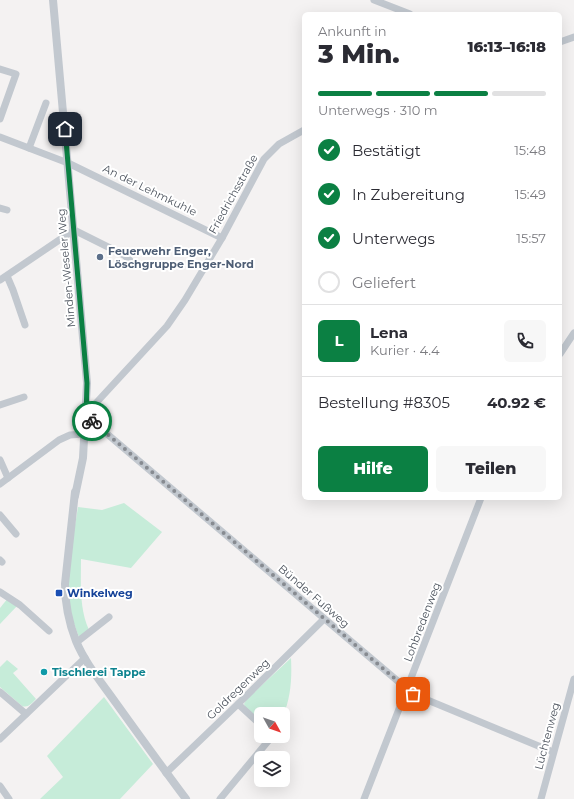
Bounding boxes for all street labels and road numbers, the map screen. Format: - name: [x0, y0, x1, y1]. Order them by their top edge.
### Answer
- street label: Friedrichsstraße: [205, 151, 261, 236]
- street label: An der Lehmkuhle: [101, 161, 200, 219]
- street label: Minden-Weseler Weg: [54, 208, 78, 328]
- street label: Bünder Fußweg: [276, 561, 352, 631]
- street label: Lohbredenweg: [400, 580, 444, 664]
- street label: Goldregenweg: [204, 656, 272, 722]
- street label: Lüchtenweg: [531, 701, 563, 771]

